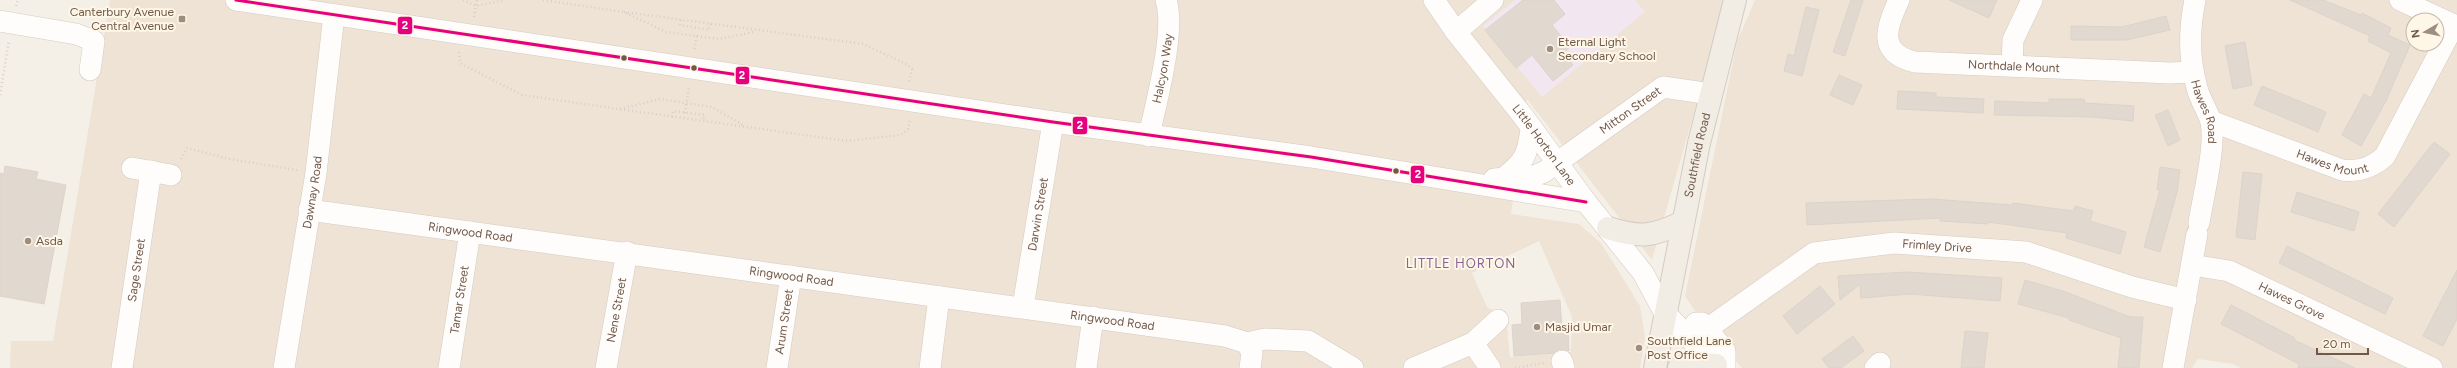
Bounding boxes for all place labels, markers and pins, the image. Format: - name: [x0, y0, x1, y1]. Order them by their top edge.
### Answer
- place label: Canterbury Avenue Central Avenue: [70, 5, 174, 33]
- marker: Canterbury Avenue Central Avenue: [177, 14, 187, 24]
- place label: Eternal Light Secondary School: [1558, 35, 1656, 63]
- marker: Eternal Light Secondary School: [1545, 44, 1555, 54]
- unlabelled marker: [619, 53, 629, 63]
- unlabelled marker: [689, 63, 699, 73]
- unlabelled marker: [1391, 166, 1401, 176]
- place label: Asda: [36, 234, 63, 248]
- marker: Asda: [23, 236, 33, 246]
- place label: Masjid Umar: [1545, 320, 1612, 334]
- marker: Masjid Umar: [1532, 322, 1542, 332]
- place label: Southfield Lane Post Office: [1647, 334, 1732, 362]
- marker: Southfield Lane Post Office: [1634, 343, 1644, 353]

